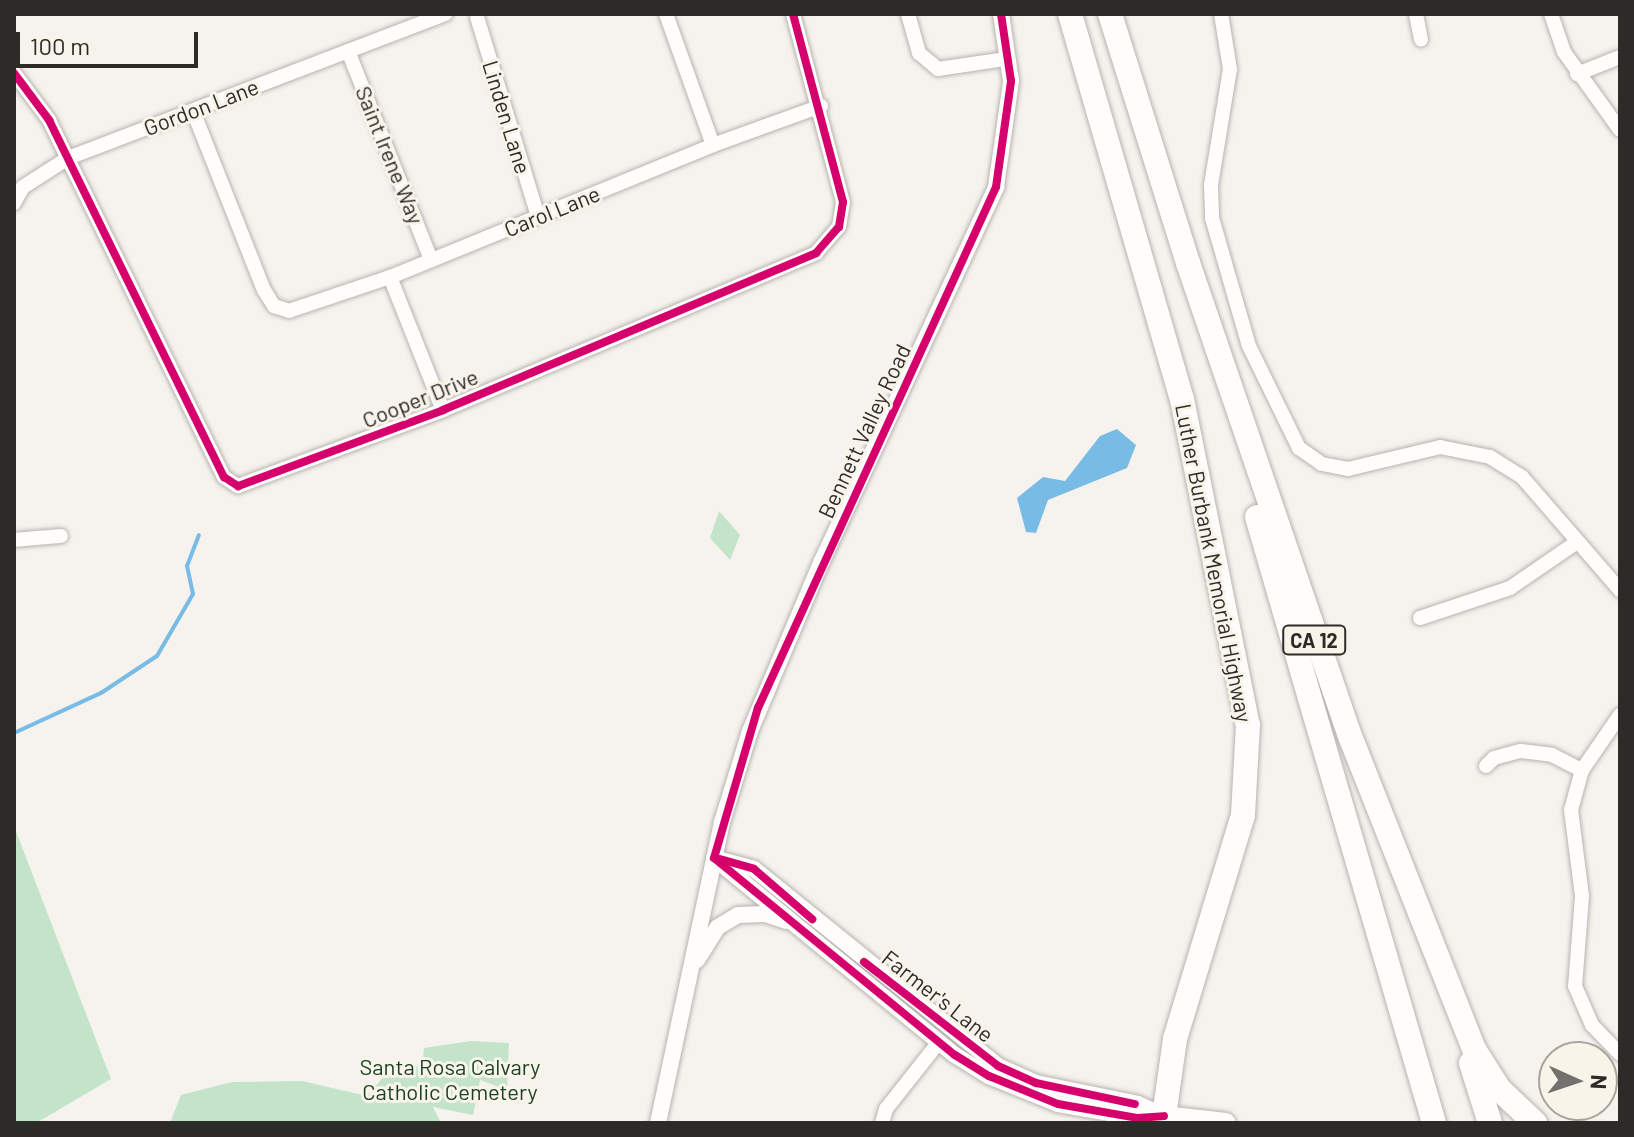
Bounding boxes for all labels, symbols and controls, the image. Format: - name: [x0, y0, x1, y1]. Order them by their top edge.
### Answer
- scale bar: [20, 16, 202, 66]
- text: 100 m: [30, 31, 90, 60]
- street label: Linden Lane: [477, 57, 537, 177]
- street label: Gordon Lane: [140, 73, 262, 141]
- street label: Saint Irene Way: [350, 82, 430, 228]
- street label: Carol Lane: [500, 180, 604, 242]
- street label: Bennett Valley Road: [812, 340, 916, 522]
- street label: Cooper Drive: [358, 363, 482, 433]
- street label: Luther Burbank Memorial Highway: [1170, 401, 1258, 725]
- road number: CA 12: [1282, 624, 1346, 656]
- street label: Farmer's Lane: [877, 944, 999, 1048]
- north arrow: [1538, 1041, 1618, 1121]
- park label: Santa Rosa Calvary Catholic Cemetery: [360, 1053, 540, 1104]
- text: N: [1587, 1074, 1613, 1090]

